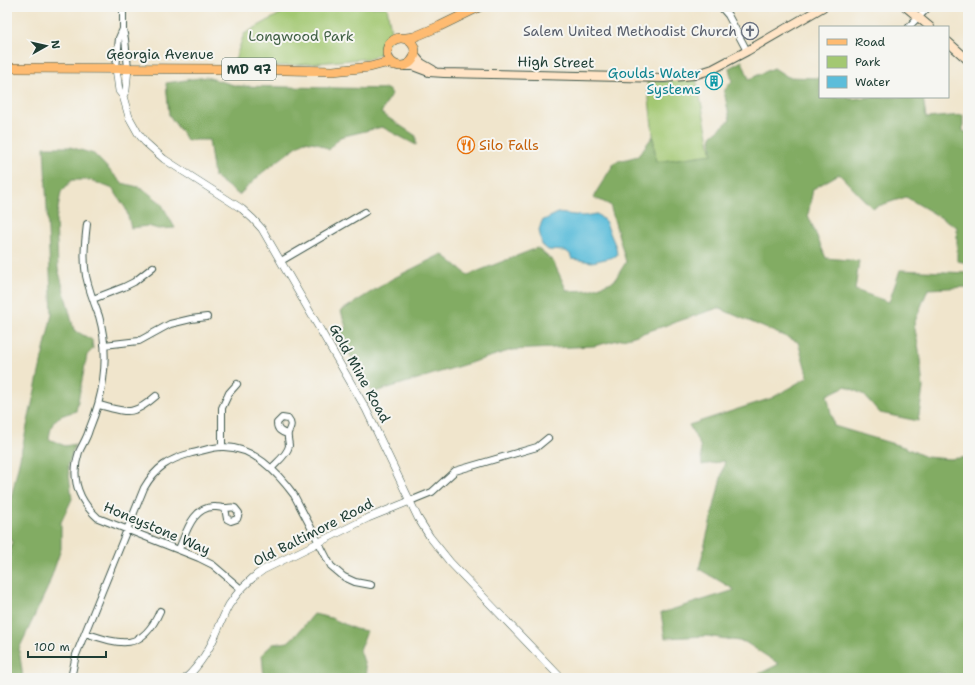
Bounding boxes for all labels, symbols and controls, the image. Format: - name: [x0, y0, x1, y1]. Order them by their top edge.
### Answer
- church icon: Salem United Methodist Church: [740, 21, 760, 41]
- place label: Salem United Methodist Church: [523, 22, 737, 40]
- north arrow: [26, 26, 66, 66]
- legend: [819, 26, 949, 98]
- park label: Longwood Park: [248, 27, 354, 45]
- text: Road: [855, 34, 886, 50]
- text: N: [47, 39, 63, 50]
- street label: Georgia Avenue: [106, 45, 214, 63]
- street label: High Street: [517, 52, 595, 72]
- text: Park: [855, 54, 881, 70]
- road number: MD 97: [222, 58, 276, 80]
- place label: Goulds Water Systems: [608, 64, 701, 98]
- building icon: Goulds Water Systems: [704, 71, 724, 91]
- text: Water: [855, 74, 891, 90]
- restaurant icon: Silo Falls: [456, 135, 476, 155]
- place label: Silo Falls: [479, 136, 539, 154]
- street label: Gold Mine Road: [325, 320, 395, 426]
- street label: Old Baltimore Road: [250, 494, 376, 570]
- street label: Honeystone Way: [101, 497, 213, 559]
- scale bar: [28, 633, 106, 659]
- text: 100 m: [34, 639, 70, 655]

